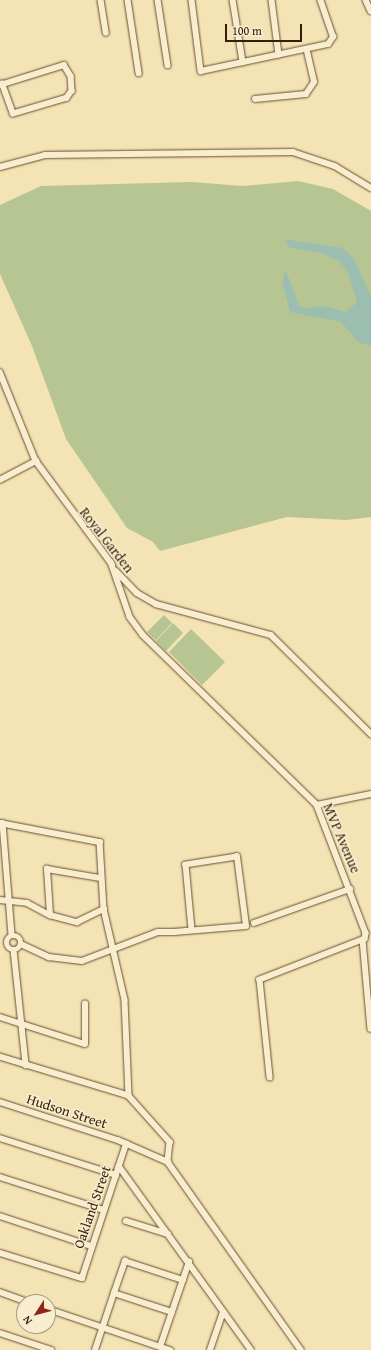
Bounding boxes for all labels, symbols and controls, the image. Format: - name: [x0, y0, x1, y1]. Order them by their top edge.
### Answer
- scale bar: [227, 16, 304, 42]
- text: 100 m: [232, 22, 262, 39]
- street label: Royal Garden: [76, 504, 138, 576]
- street label: MVP Avenue: [320, 801, 364, 875]
- street label: Hudson Street: [25, 1090, 109, 1132]
- street label: Oakland Street: [70, 1163, 114, 1251]
- north arrow: [16, 1294, 56, 1334]
- text: N: [18, 1313, 36, 1328]

